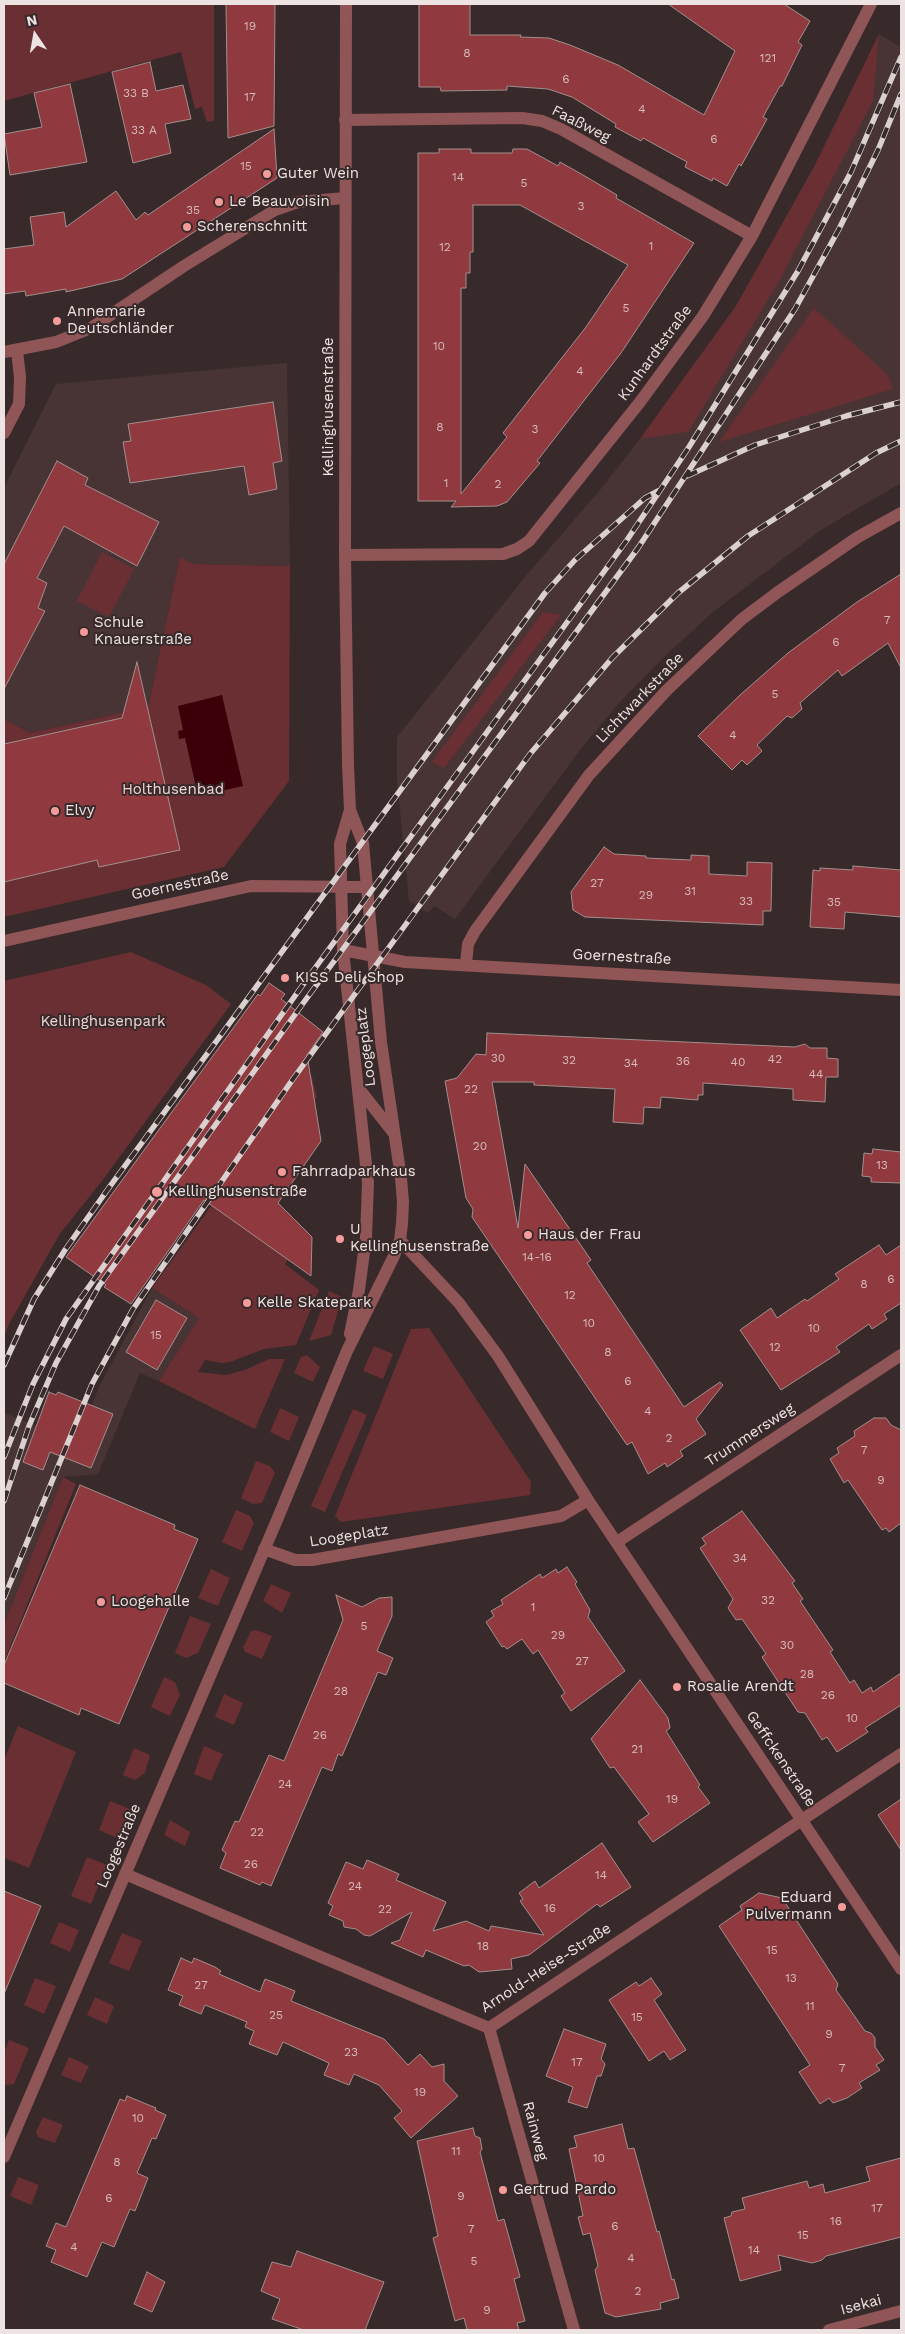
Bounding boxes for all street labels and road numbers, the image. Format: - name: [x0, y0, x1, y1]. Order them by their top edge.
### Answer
- street label: Faaßweg: [549, 102, 613, 146]
- street label: Kunhardtstraße: [614, 302, 696, 404]
- street label: Kellinghusenstraße: [320, 337, 338, 477]
- street label: Lichtwarkstraße: [592, 649, 688, 747]
- street label: Goernestraße: [130, 866, 230, 904]
- street label: Goernestraße: [572, 945, 672, 969]
- street label: Loogeplatz: [352, 1006, 380, 1088]
- street label: Trummersweg: [702, 1399, 798, 1471]
- street label: Loogeplatz: [308, 1521, 390, 1551]
- street label: Geffckenstraße: [742, 1708, 820, 1810]
- street label: Loogestraße: [93, 1801, 145, 1891]
- street label: Arnold-Heise-Straße: [478, 1919, 614, 2017]
- street label: Rainweg: [518, 2099, 552, 2163]
- street label: Isekai: [839, 2291, 883, 2319]

